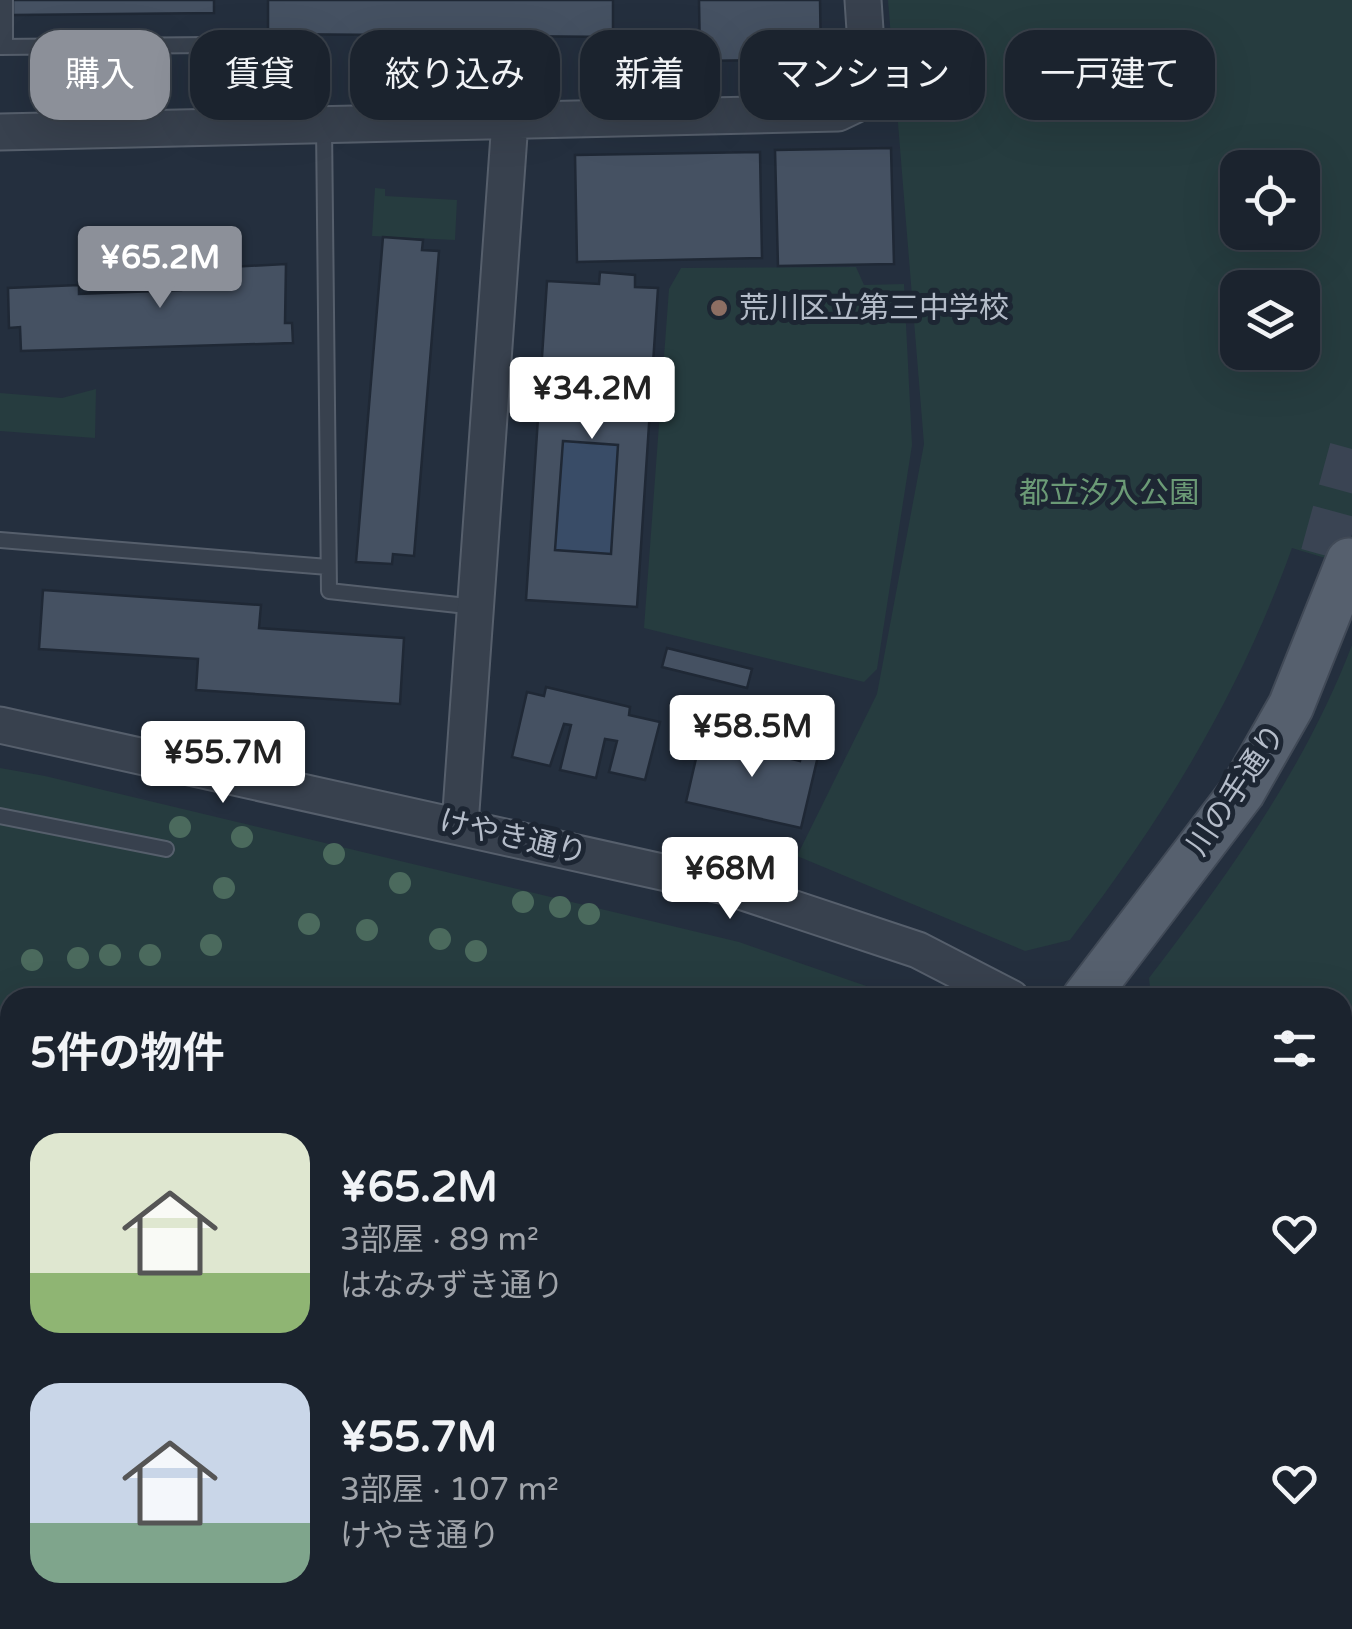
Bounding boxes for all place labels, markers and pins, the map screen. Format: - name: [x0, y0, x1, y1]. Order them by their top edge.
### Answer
- pin: ¥65.2M: [79, 226, 241, 311]
- place label: 荒川区立第三中学校: [739, 290, 1009, 327]
- marker: 荒川区立第三中学校: [708, 297, 730, 319]
- pin: ¥34.2M: [511, 357, 673, 442]
- pin: ¥58.5M: [671, 695, 833, 780]
- pin: ¥55.7M: [142, 721, 304, 806]
- pin: ¥68M: [671, 837, 789, 922]

